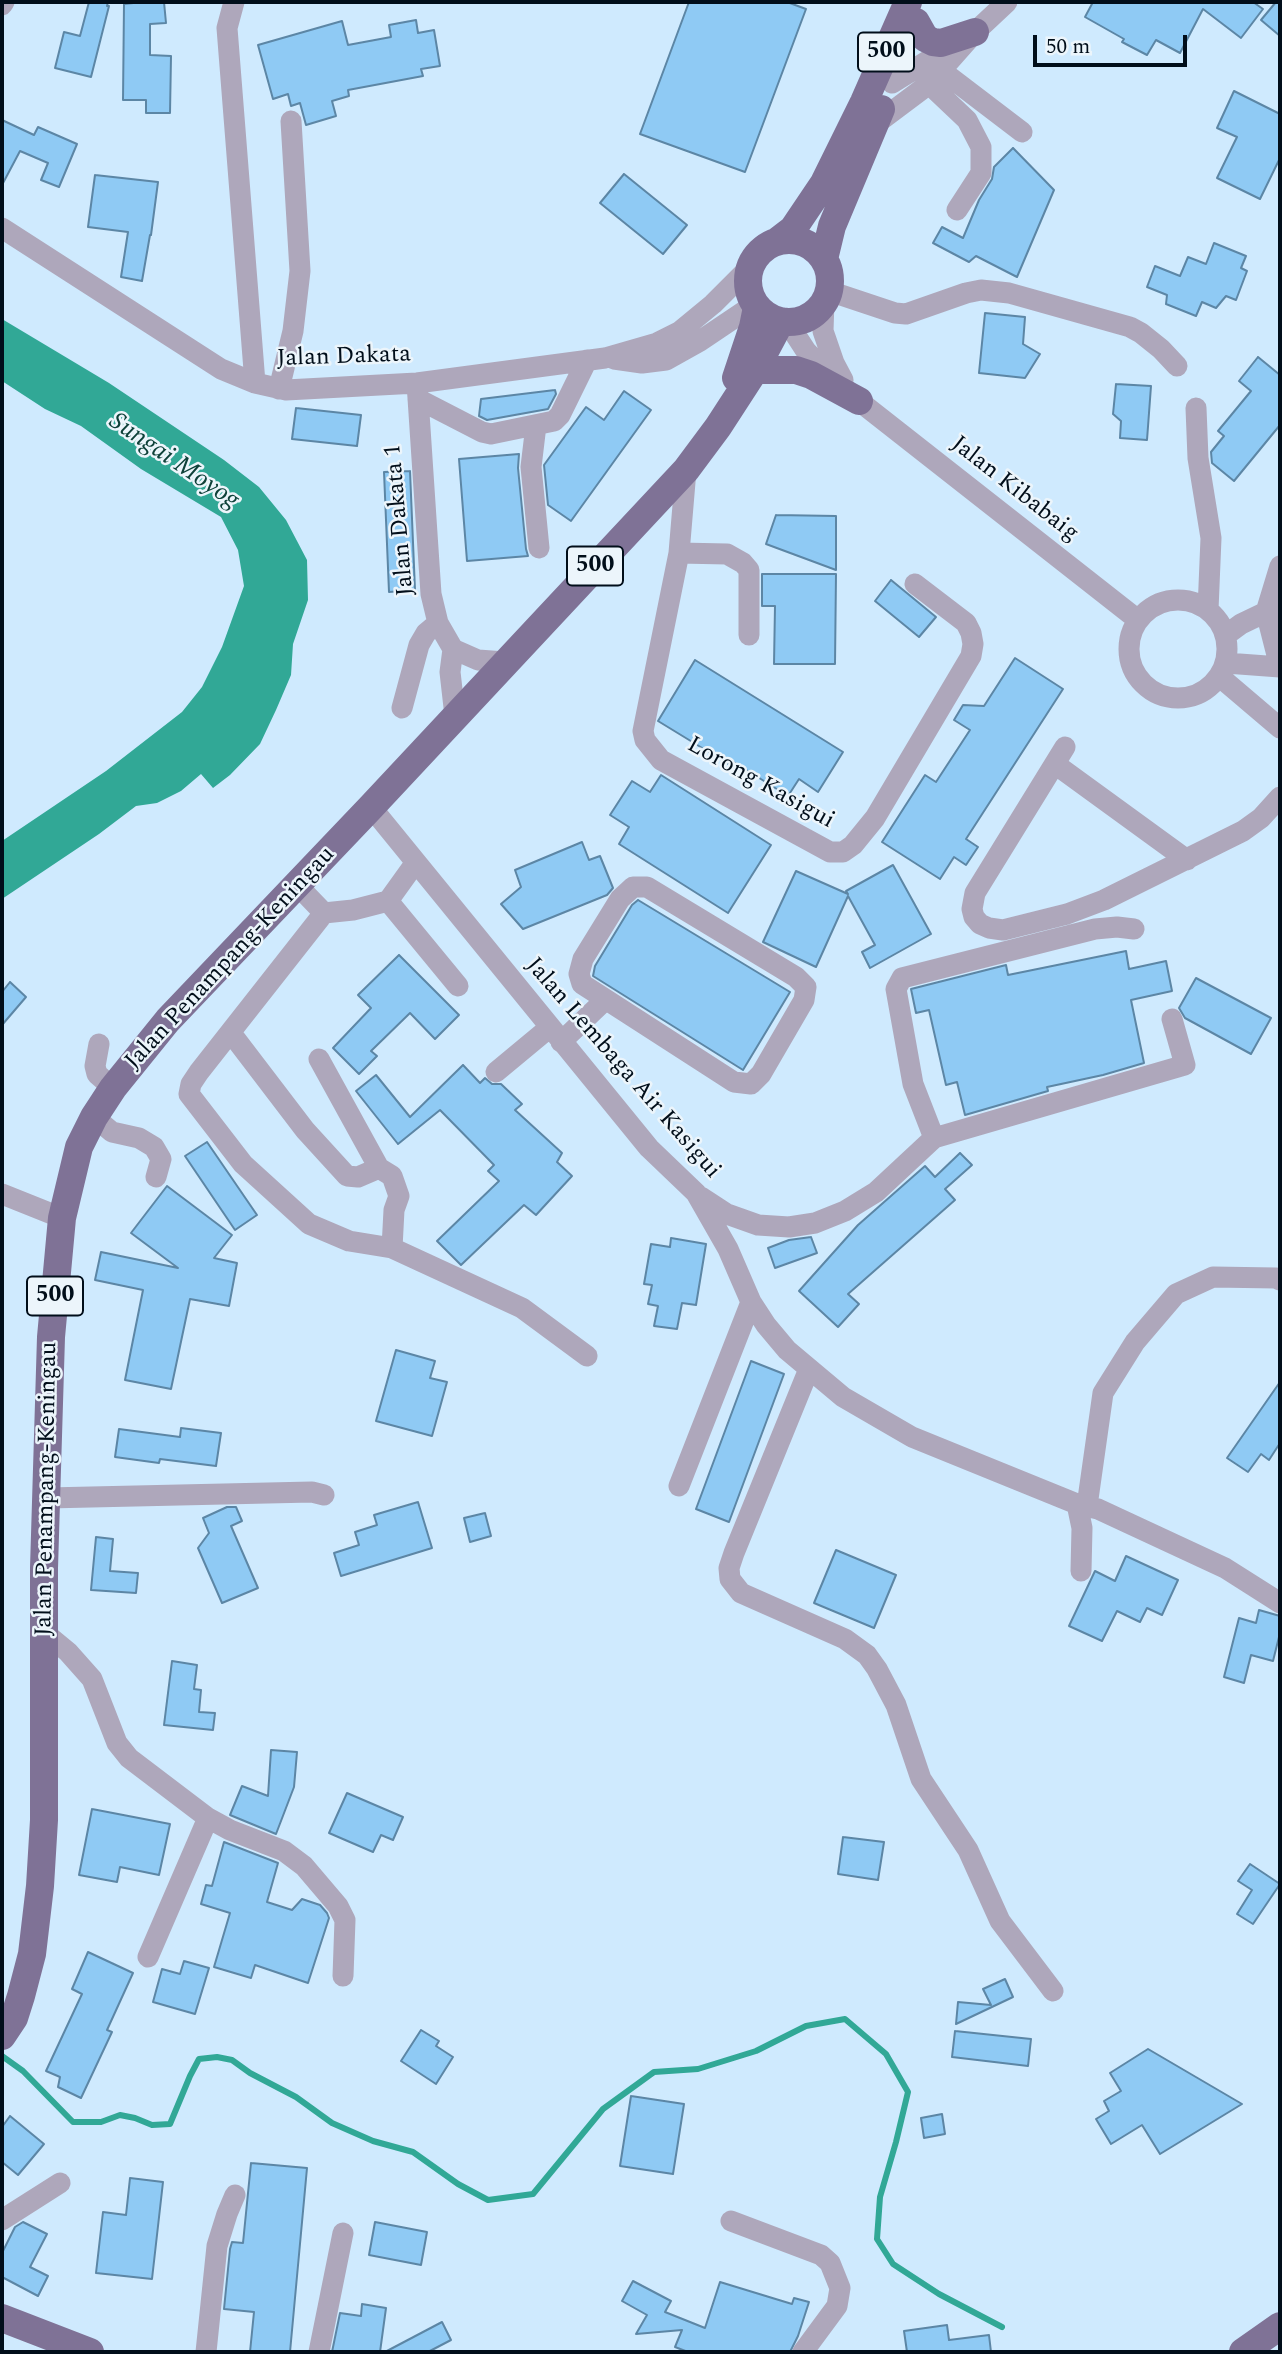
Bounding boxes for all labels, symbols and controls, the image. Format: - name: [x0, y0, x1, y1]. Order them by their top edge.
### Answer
- scale bar: [1037, 21, 1191, 65]
- text: 50 m: [1046, 31, 1090, 63]
- road number: 500: [858, 32, 914, 72]
- street label: Jalan Dakata: [276, 341, 412, 375]
- water label: Sungai Moyog: [102, 407, 244, 517]
- street label: Jalan Kibabaig: [944, 431, 1084, 549]
- street label: Jalan Dakata 1: [380, 443, 422, 597]
- road number: 500: [567, 546, 623, 586]
- street label: Lorong Kasigui: [681, 732, 839, 836]
- street label: Jalan Penampang-Keningau: [120, 841, 342, 1077]
- street label: Jalan Lembaga Air Kasigui: [518, 953, 726, 1185]
- road number: 500: [27, 1276, 83, 1316]
- street label: Jalan Penampang-Keningau: [31, 1342, 65, 1636]

